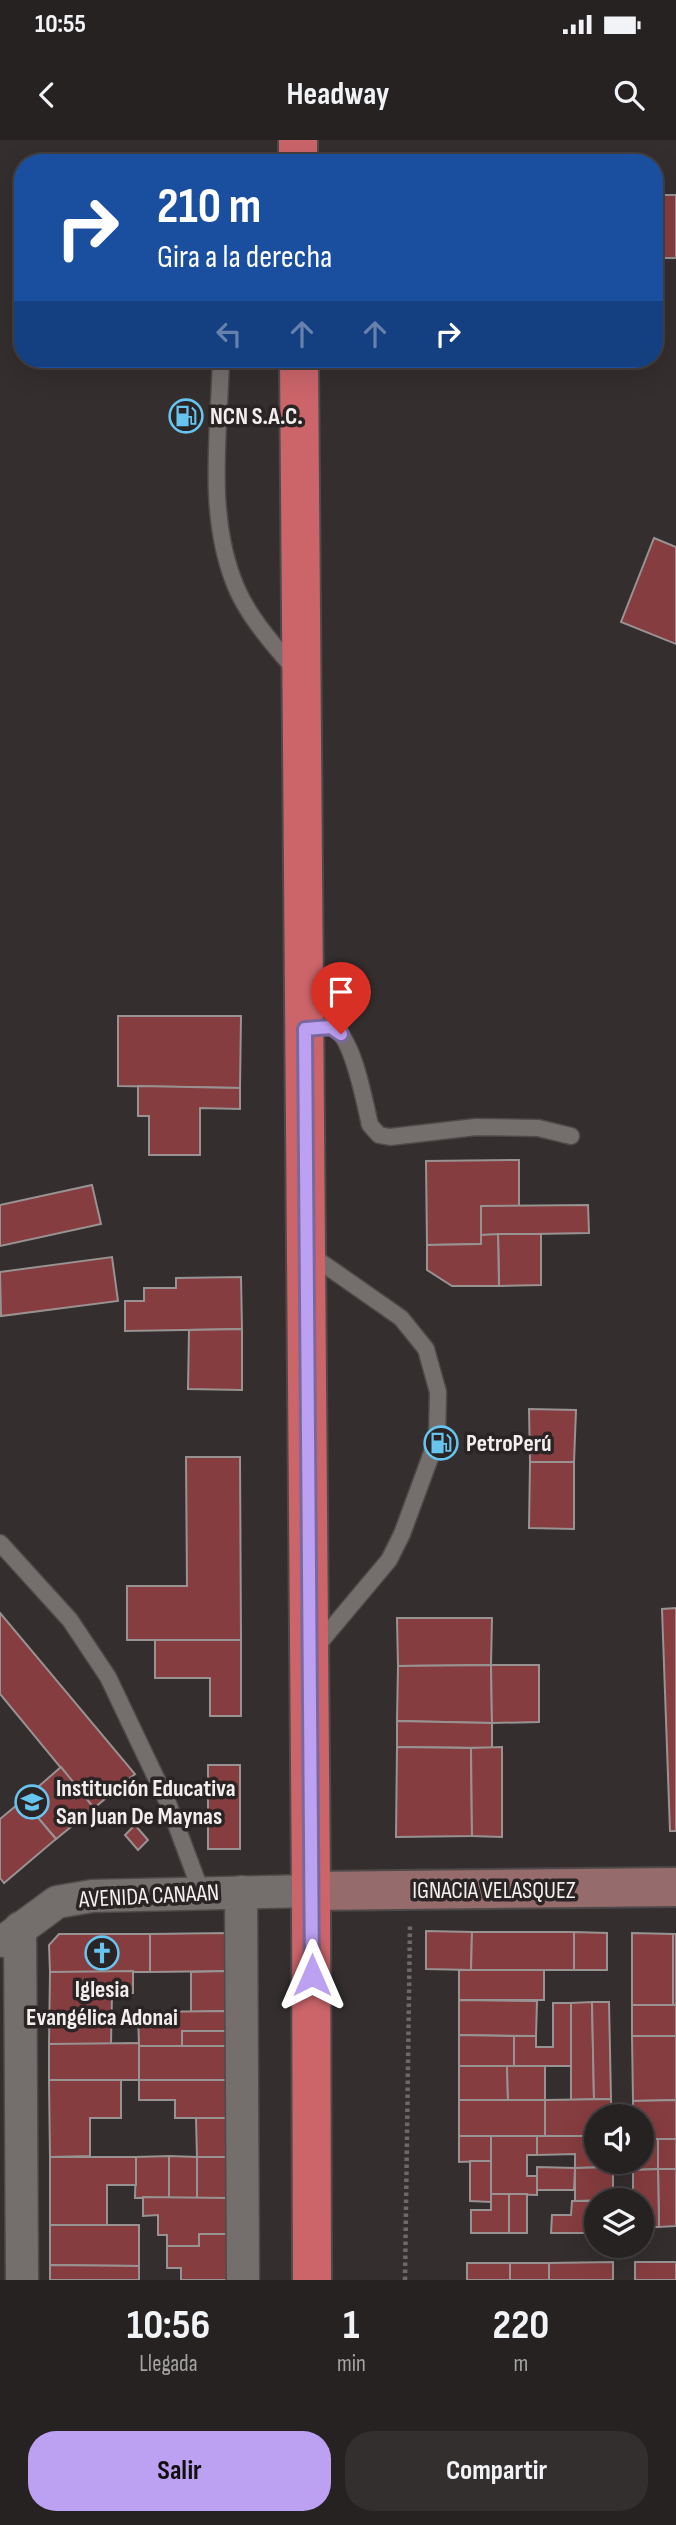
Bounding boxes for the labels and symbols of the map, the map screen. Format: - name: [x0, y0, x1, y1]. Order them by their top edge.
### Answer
- fuel station icon: NCN S.A.C.: [167, 397, 205, 435]
- place label: NCN S.A.C.: [210, 402, 303, 431]
- pin: [311, 962, 371, 1034]
- fuel station icon: PetroPerú: [422, 1424, 460, 1462]
- place label: PetroPerú: [466, 1429, 552, 1458]
- place label: Institución Educativa San Juan De Maynas: [56, 1774, 236, 1831]
- school or university icon: Institución Educativa San Juan De Maynas: [13, 1783, 51, 1821]
- street label: IGNACIA VELASQUEZ: [412, 1876, 576, 1905]
- street label: AVENIDA CANAAN: [77, 1878, 220, 1914]
- church icon: Iglesia Evangélica Adonai: [83, 1934, 121, 1972]
- position arrow: [275, 1938, 349, 2012]
- place label: Iglesia Evangélica Adonai: [26, 1975, 178, 2032]

